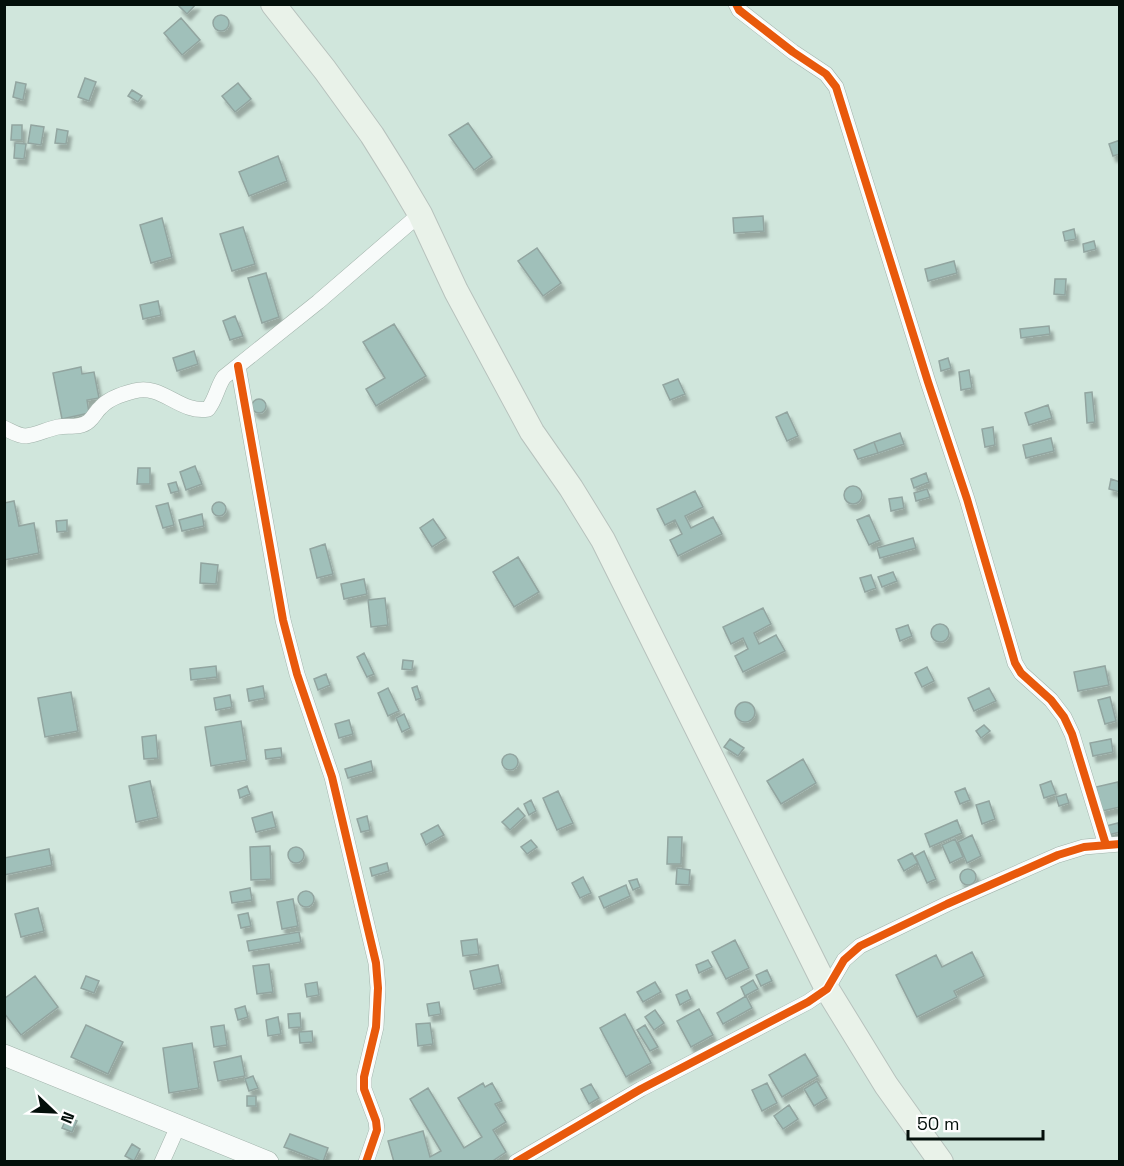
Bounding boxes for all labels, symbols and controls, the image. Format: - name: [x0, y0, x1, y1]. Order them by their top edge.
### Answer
- north arrow: [24, 1082, 84, 1142]
- scale bar: [908, 1103, 1043, 1141]
- text: N: [56, 1109, 79, 1127]
- text: 50 m: [917, 1112, 959, 1135]

